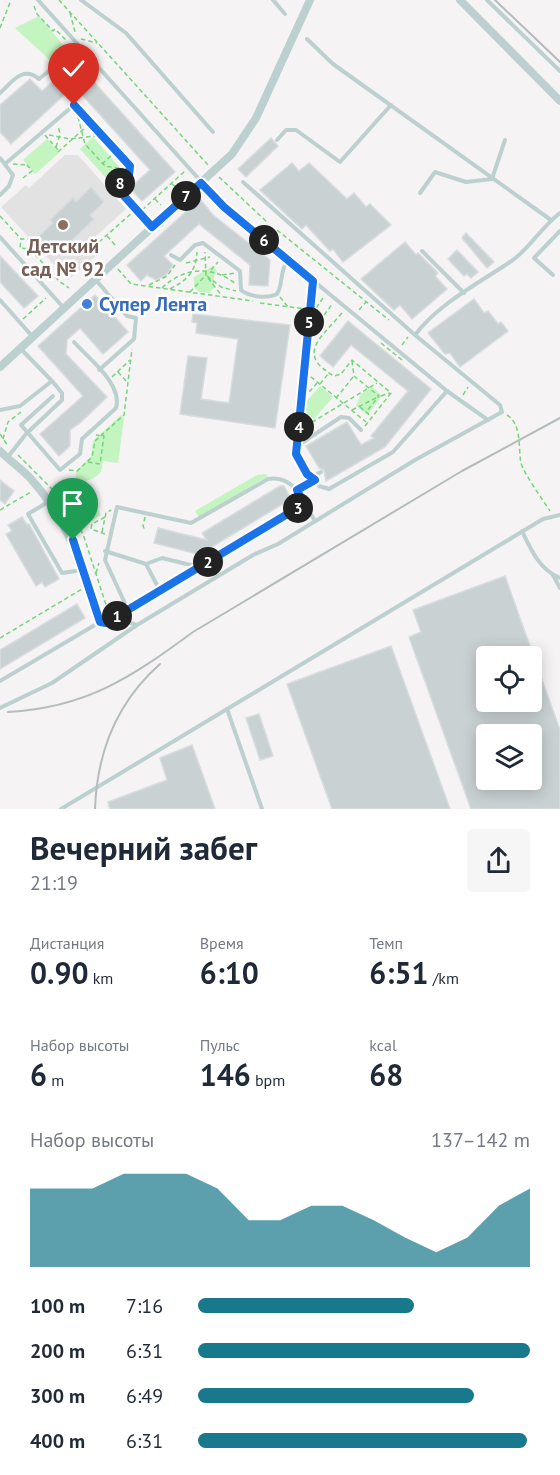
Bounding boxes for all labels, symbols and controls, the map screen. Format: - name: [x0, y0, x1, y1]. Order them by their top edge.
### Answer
- pin: [48, 43, 99, 105]
- icon: check: [57, 52, 90, 85]
- pin: 8: [105, 168, 135, 198]
- text: 8: [115, 173, 125, 193]
- pin: 7: [171, 181, 201, 211]
- text: 7: [181, 186, 191, 206]
- marker: Детский сад № 92: [56, 218, 70, 232]
- pin: 6: [249, 225, 279, 255]
- text: 6: [259, 230, 269, 250]
- place label: Детский сад № 92: [21, 233, 105, 282]
- place label: Супер Лента: [99, 291, 207, 317]
- marker: Супер Лента: [80, 297, 94, 311]
- pin: 5: [294, 307, 324, 337]
- text: 5: [304, 312, 314, 332]
- pin: 4: [284, 412, 314, 442]
- text: 4: [294, 417, 304, 437]
- pin: [47, 478, 98, 540]
- icon: arrive: [56, 487, 89, 520]
- pin: 3: [283, 493, 313, 523]
- text: 3: [293, 498, 303, 518]
- pin: 2: [193, 547, 223, 577]
- text: 2: [203, 552, 213, 572]
- pin: 1: [102, 601, 132, 631]
- text: 1: [112, 606, 122, 626]
- map controls: [476, 646, 542, 790]
- button: locate: [476, 646, 542, 712]
- button: layers: [476, 724, 542, 790]
- text: Вечерний забег: [30, 826, 257, 869]
- button: share: [467, 829, 530, 892]
- text: 21:19: [30, 870, 78, 896]
- text: Дистанция: [30, 933, 104, 953]
- text: Время: [200, 933, 244, 953]
- text: Темп: [369, 933, 403, 953]
- text: 0.90: [30, 953, 88, 992]
- text: 6:10: [200, 953, 259, 992]
- text: 6:51: [369, 953, 428, 992]
- text: km: [88, 968, 113, 988]
- text: /km: [428, 968, 459, 988]
- text: Набор высоты: [30, 1035, 129, 1055]
- text: Пульс: [200, 1035, 240, 1055]
- text: kcal: [369, 1035, 397, 1055]
- text: 6: [30, 1055, 47, 1094]
- text: 146: [200, 1055, 251, 1094]
- text: 68: [369, 1055, 403, 1094]
- text: m: [47, 1070, 64, 1090]
- text: bpm: [251, 1070, 285, 1090]
- text: Набор высоты: [30, 1127, 154, 1153]
- text: 137–142 m: [431, 1127, 530, 1153]
- text: 100 m: [30, 1293, 85, 1319]
- text: 7:16: [126, 1293, 163, 1319]
- text: 200 m: [30, 1338, 85, 1364]
- text: 6:31: [126, 1338, 163, 1364]
- text: 300 m: [30, 1383, 85, 1409]
- text: 6:49: [126, 1383, 163, 1409]
- text: 400 m: [30, 1428, 85, 1454]
- text: 6:31: [126, 1428, 163, 1454]

